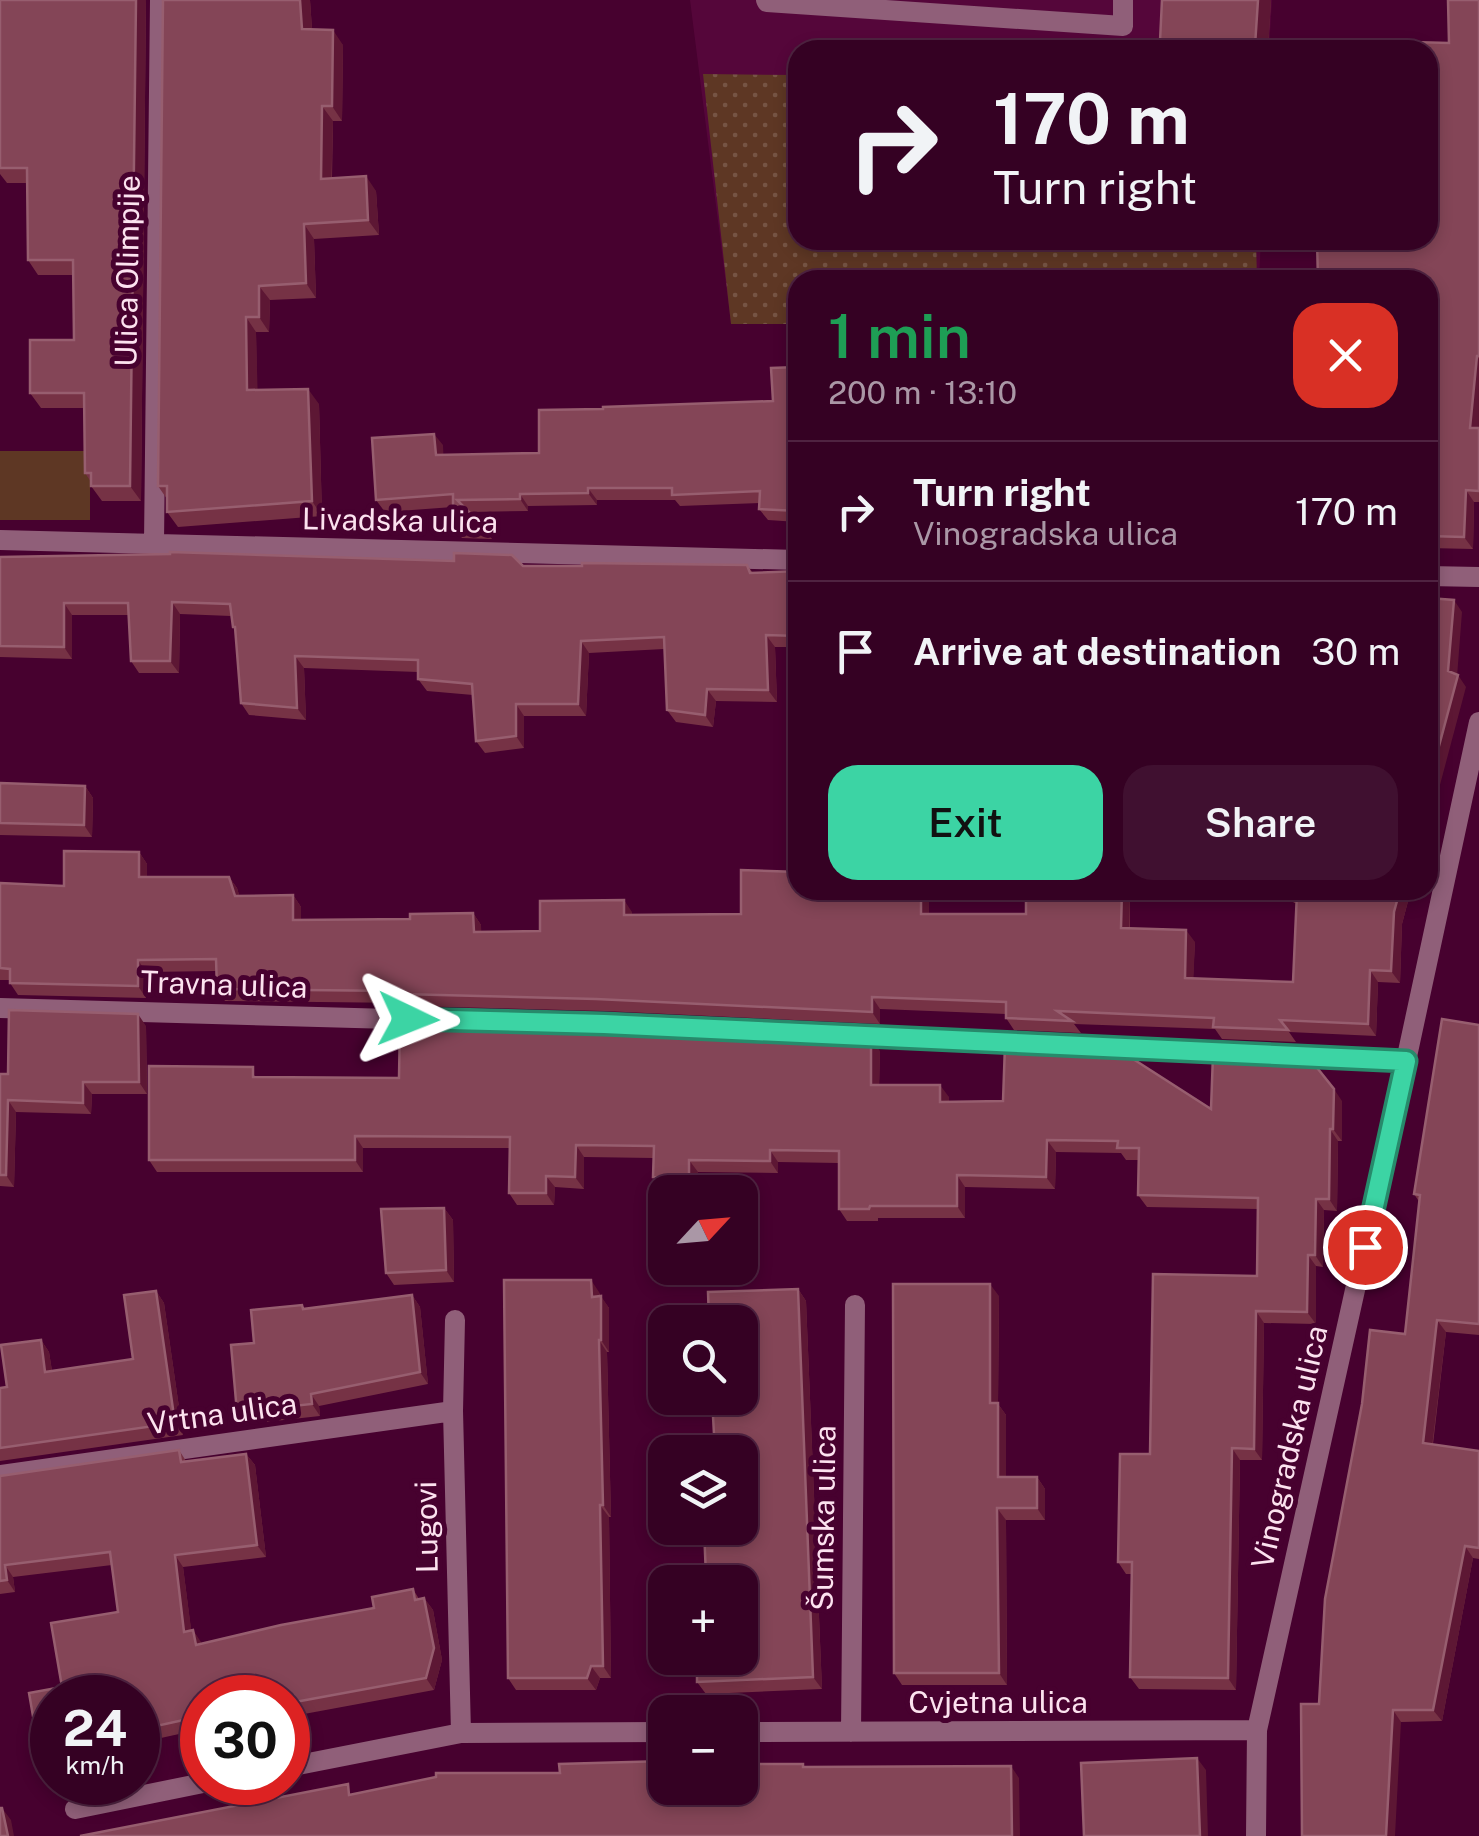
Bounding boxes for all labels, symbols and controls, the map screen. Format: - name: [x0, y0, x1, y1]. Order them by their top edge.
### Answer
- text: 170 m: [993, 77, 1190, 160]
- icon: right: [828, 80, 958, 210]
- text: Turn right: [993, 161, 1197, 214]
- street label: Ulica Olimpije: [107, 175, 147, 367]
- text: 1 min: [828, 301, 971, 372]
- button: close: [1293, 303, 1398, 408]
- text: 200 m · 13:10: [828, 374, 1017, 411]
- text: Turn right: [913, 470, 1091, 515]
- icon: right: [828, 484, 883, 539]
- text: 170 m: [1295, 489, 1398, 534]
- street label: Livadska ulica: [302, 500, 498, 540]
- text: Vinogradska ulica: [913, 515, 1178, 552]
- icon: arrive: [828, 624, 883, 679]
- text: Arrive at destination: [913, 629, 1281, 674]
- text: 30 m: [1311, 629, 1400, 674]
- button: Exit: [828, 765, 1103, 880]
- button: Share: [1123, 765, 1398, 880]
- street label: Travna ulica: [140, 963, 308, 1005]
- position arrow: [356, 967, 460, 1071]
- north arrow: [648, 1175, 758, 1285]
- map controls: [648, 1175, 758, 1805]
- pin: [1323, 1205, 1408, 1290]
- icon: arrive: [1338, 1220, 1393, 1275]
- button: search: [648, 1305, 758, 1415]
- street label: Vinogradska ulica: [1244, 1322, 1334, 1572]
- street label: Vrtna ulica: [145, 1385, 299, 1441]
- street label: Šumska ulica: [803, 1425, 843, 1611]
- button: layers: [648, 1435, 758, 1545]
- street label: Lugovi: [407, 1481, 445, 1573]
- button: +: [648, 1565, 758, 1675]
- speed limit sign: 30: [180, 1675, 310, 1805]
- street label: Cvjetna ulica: [908, 1684, 1088, 1720]
- button: −: [648, 1695, 758, 1805]
- text: 24: [63, 1698, 127, 1757]
- text: km/h: [66, 1750, 124, 1780]

